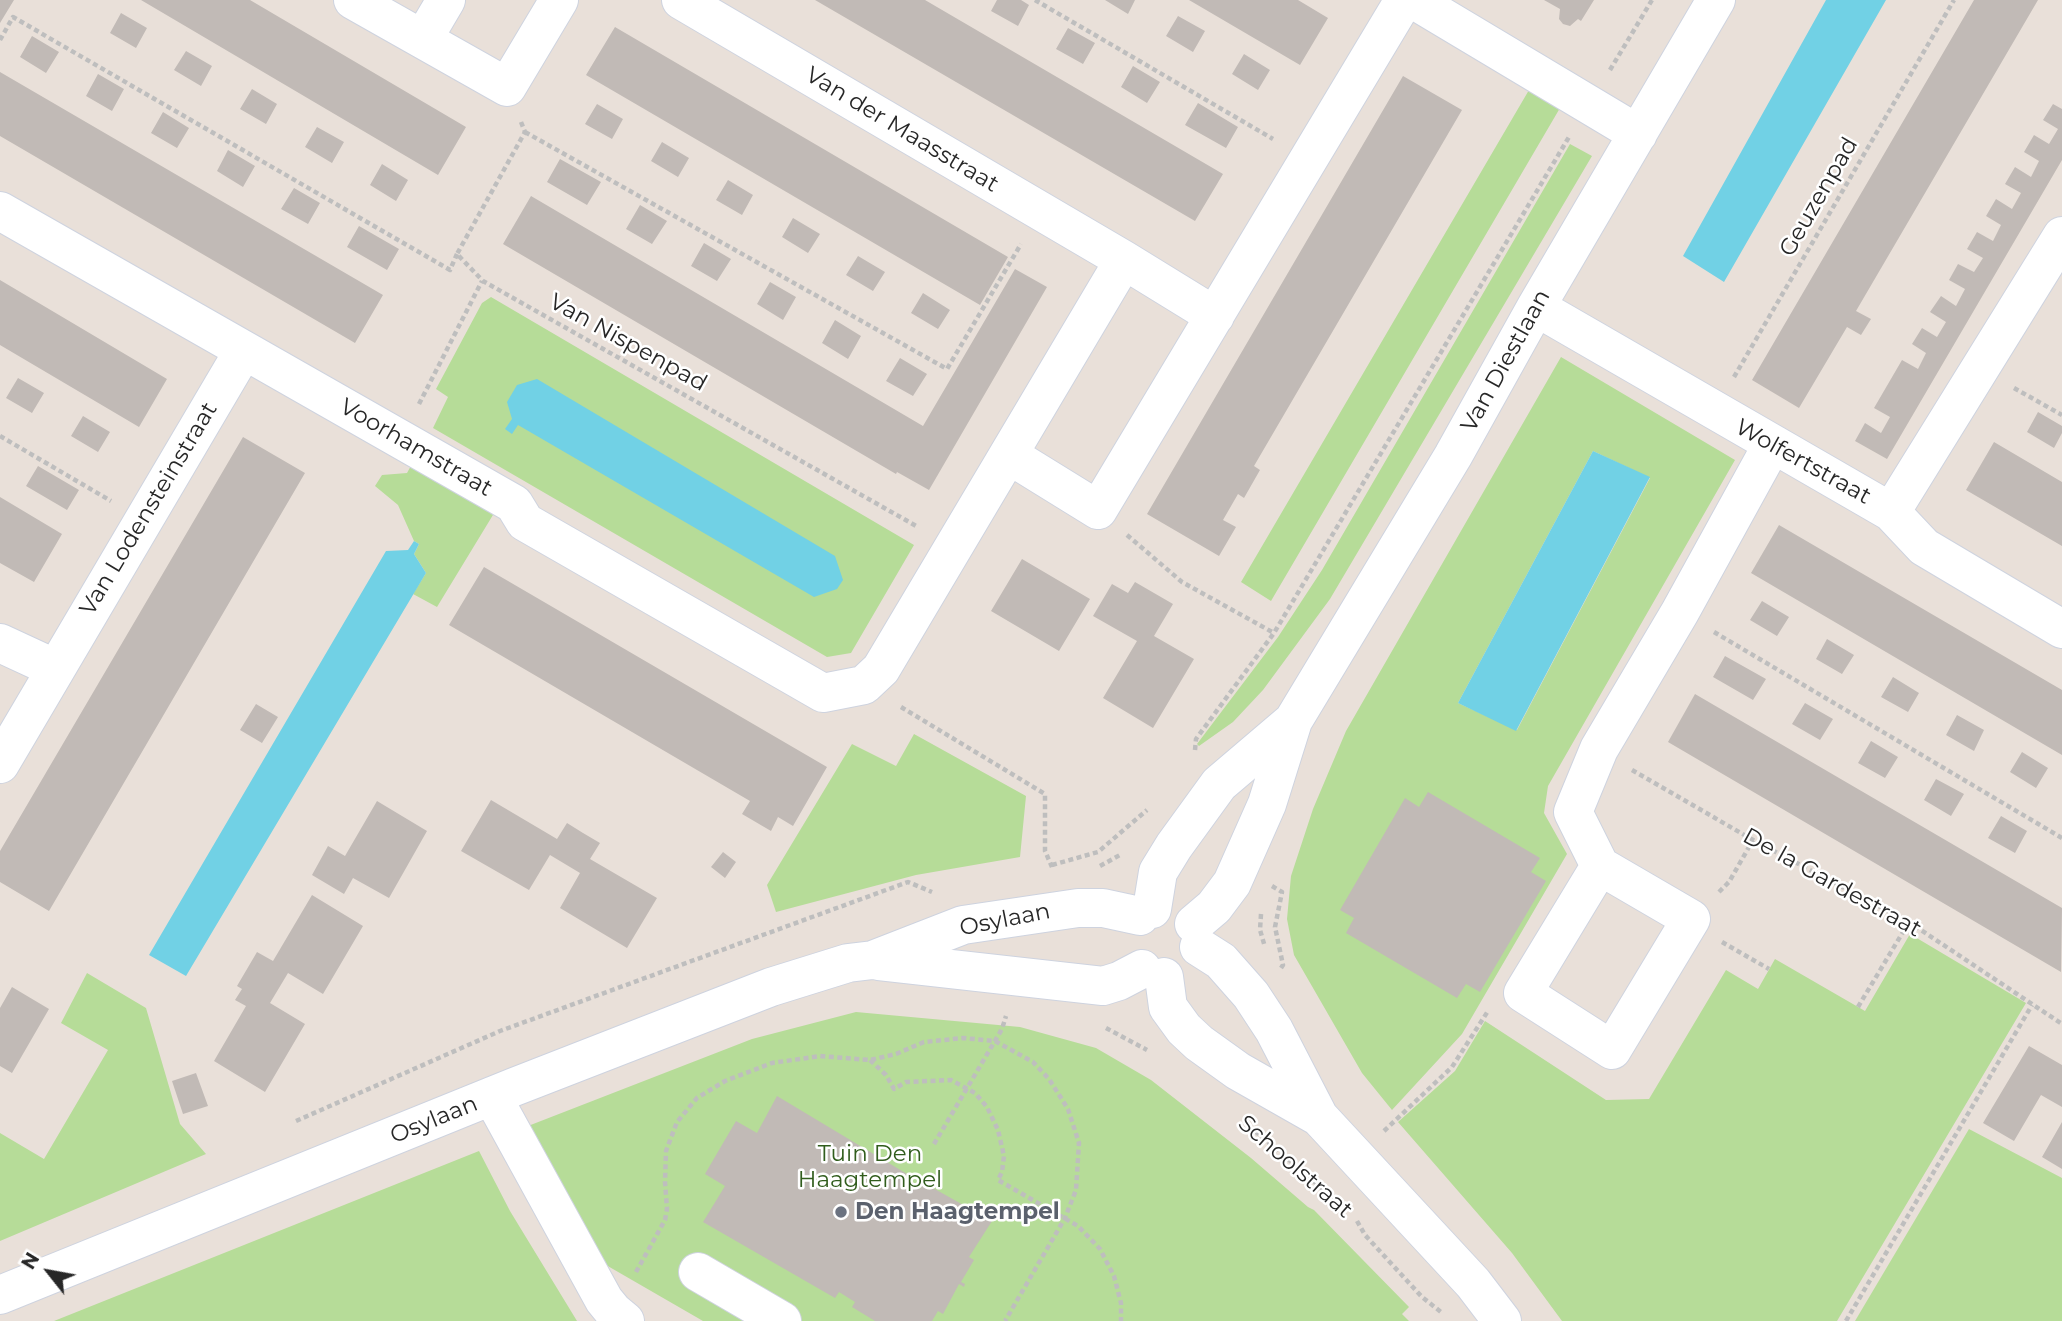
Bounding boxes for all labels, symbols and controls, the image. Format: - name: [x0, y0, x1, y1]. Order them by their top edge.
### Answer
- street label: Van der Maasstraat: [800, 61, 1004, 199]
- street label: Geuzenpad: [1774, 133, 1864, 261]
- street label: Van Diestlaan: [1456, 285, 1556, 437]
- street label: Van Nispenpad: [544, 288, 712, 398]
- street label: Voorhamstraat: [335, 393, 497, 503]
- street label: Van Lodensteinstraat: [74, 397, 224, 621]
- street label: Wolfertstraat: [1730, 413, 1876, 511]
- street label: De la Gardestraat: [1738, 822, 1926, 944]
- street label: Osylaan: [957, 898, 1053, 942]
- street label: Osylaan: [386, 1090, 482, 1150]
- street label: Schoolstraat: [1232, 1110, 1358, 1224]
- park label: Tuin Den Haagtempel: [798, 1140, 942, 1194]
- place label: Den Haagtempel: [855, 1198, 1060, 1226]
- marker: Den Haagtempel: [833, 1204, 849, 1220]
- north arrow: [14, 1237, 84, 1307]
- text: N: [17, 1248, 44, 1273]

